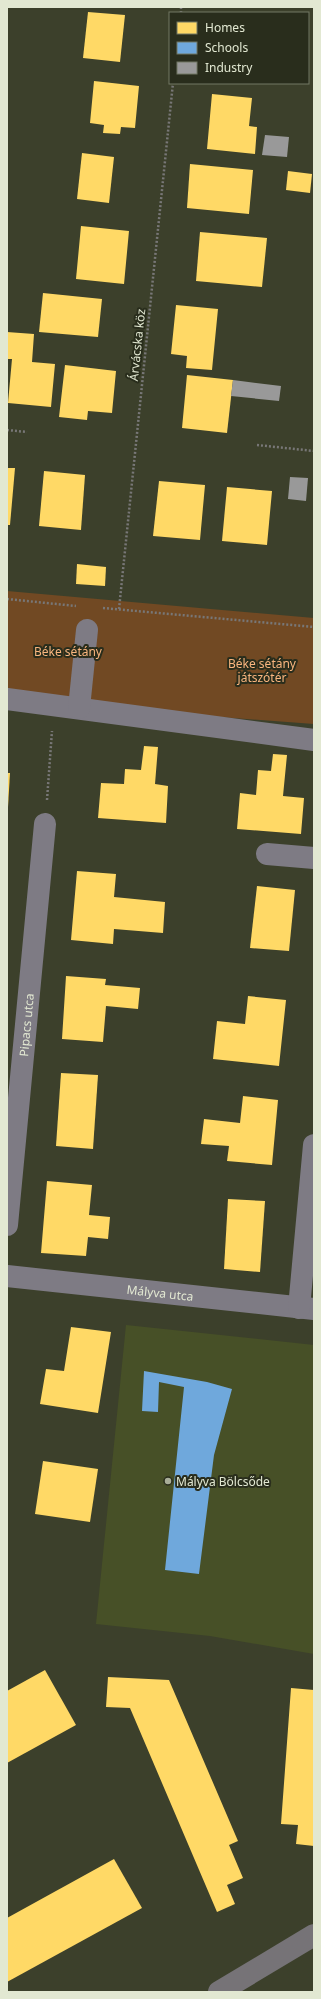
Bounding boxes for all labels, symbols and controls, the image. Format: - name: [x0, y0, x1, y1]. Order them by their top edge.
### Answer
- legend: [169, 12, 309, 84]
- text: Homes: [205, 19, 245, 36]
- text: Schools: [205, 39, 248, 56]
- text: Industry: [205, 59, 253, 76]
- street label: Árvácska köz: [125, 308, 149, 382]
- park label: Béke sétány: [34, 643, 103, 660]
- park label: Béke sétány játszótér: [228, 655, 297, 686]
- street label: Pipacs utca: [15, 993, 37, 1057]
- street label: Mályva utca: [126, 1280, 194, 1304]
- place label: Mályva Bölcsőde: [176, 1473, 270, 1490]
- marker: Mályva Bölcsőde: [163, 1476, 173, 1486]

